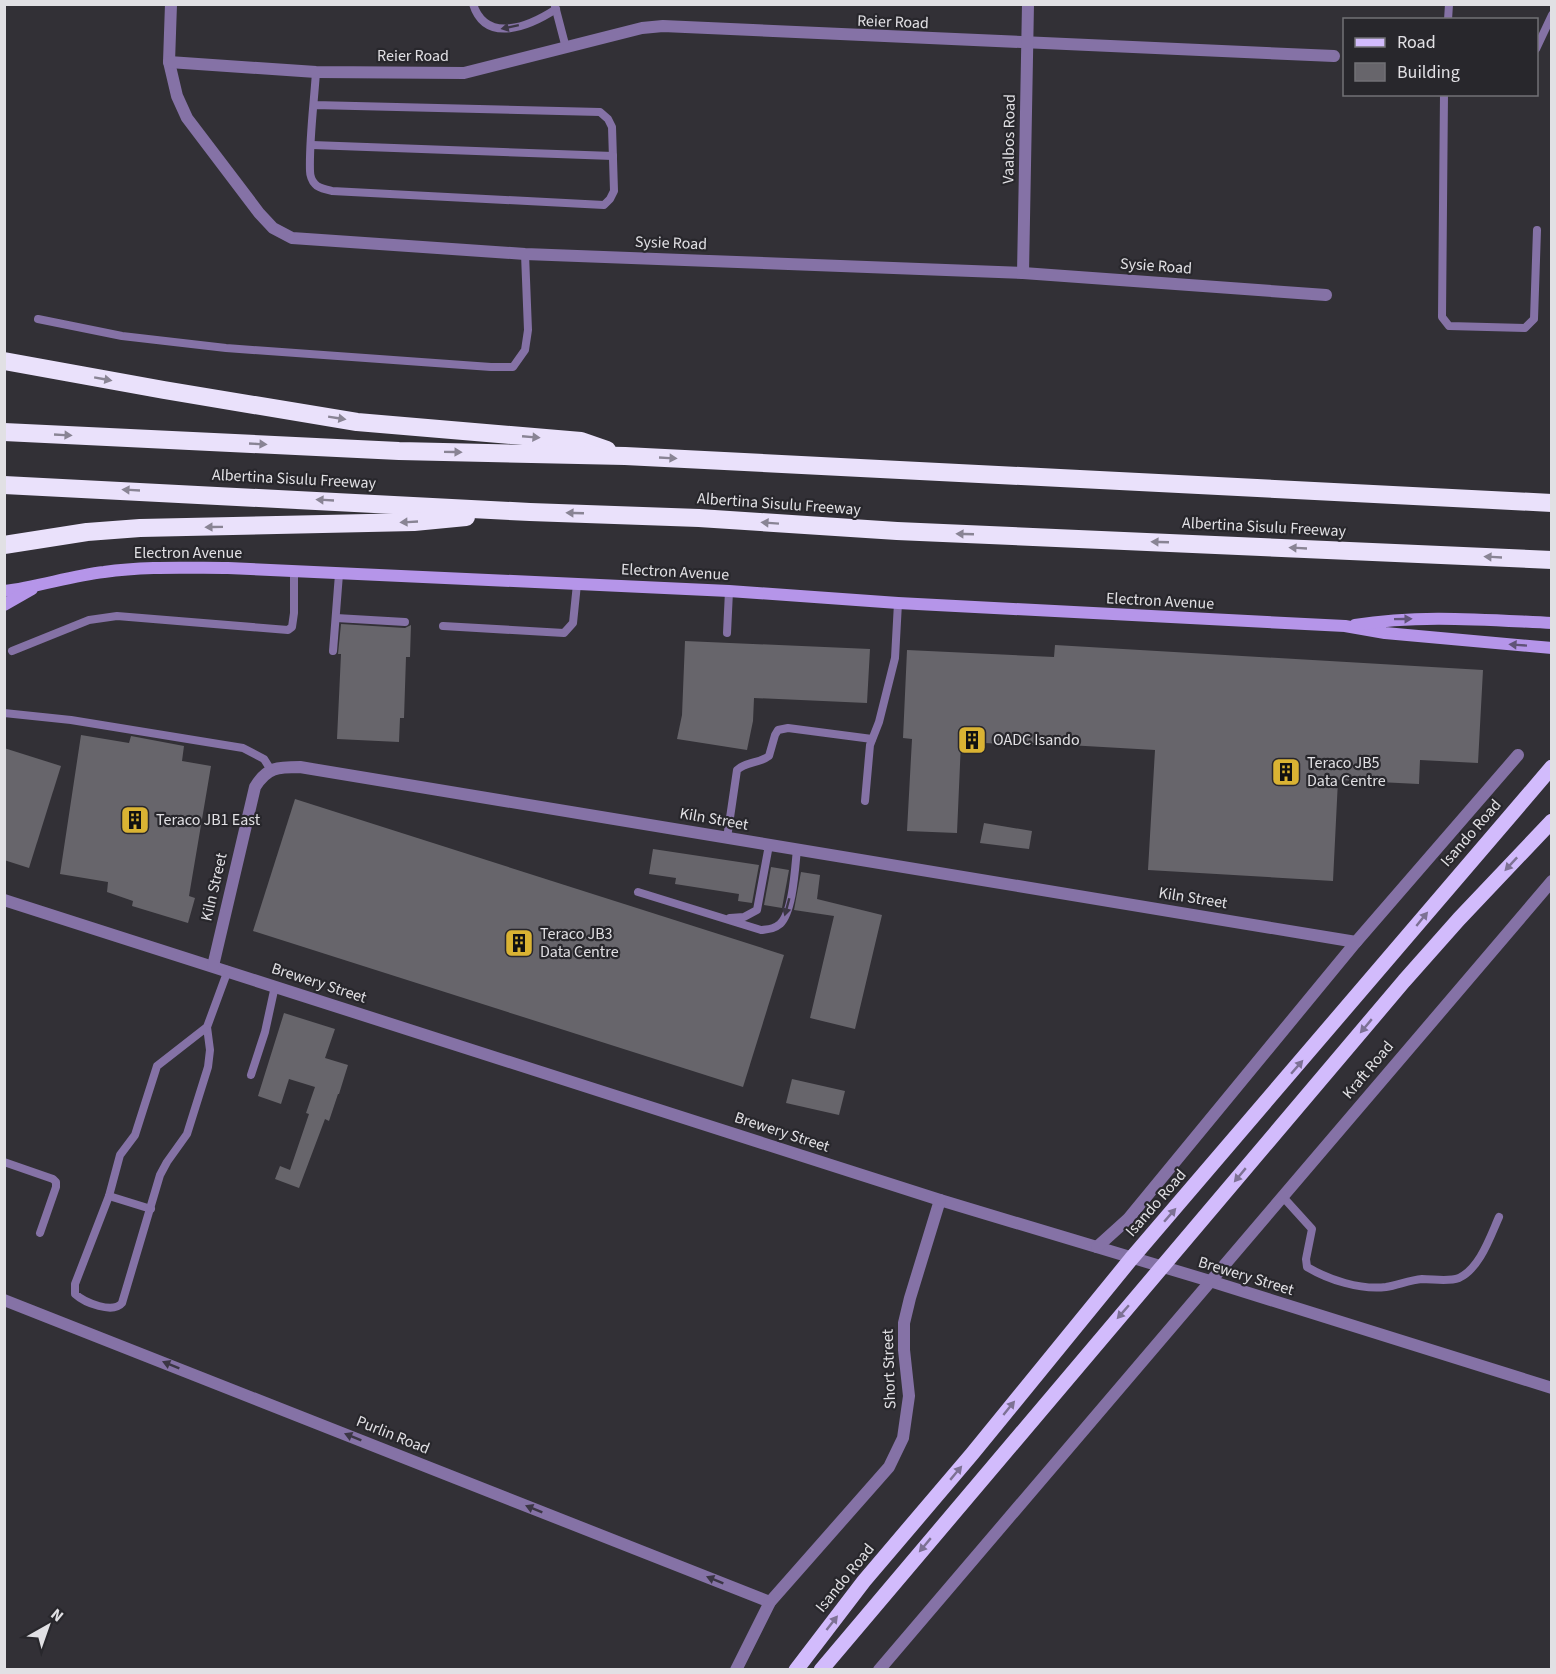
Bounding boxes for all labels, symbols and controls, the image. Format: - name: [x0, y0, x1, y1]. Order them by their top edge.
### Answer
- street label: Reier Road: [857, 10, 929, 34]
- legend: [1343, 18, 1538, 96]
- one-way arrow: [501, 23, 519, 33]
- text: Road: [1397, 30, 1436, 55]
- street label: Reier Road: [377, 45, 449, 67]
- text: Building: [1397, 60, 1460, 85]
- street label: Vaalbos Road: [997, 94, 1021, 184]
- street label: Sysie Road: [635, 231, 707, 255]
- street label: Sysie Road: [1119, 253, 1193, 279]
- one-way arrow: [94, 375, 113, 384]
- one-way arrow: [328, 414, 347, 423]
- one-way arrow: [53, 430, 72, 439]
- one-way arrow: [522, 432, 541, 441]
- one-way arrow: [248, 440, 267, 449]
- one-way arrow: [443, 448, 462, 457]
- one-way arrow: [659, 453, 678, 462]
- street label: Albertina Sisulu Freeway: [211, 464, 377, 494]
- one-way arrow: [121, 486, 140, 495]
- street label: Albertina Sisulu Freeway: [696, 487, 862, 521]
- one-way arrow: [316, 495, 335, 504]
- one-way arrow: [566, 509, 585, 518]
- street label: Albertina Sisulu Freeway: [1181, 512, 1347, 542]
- one-way arrow: [400, 517, 419, 526]
- one-way arrow: [761, 518, 780, 528]
- one-way arrow: [205, 522, 224, 532]
- one-way arrow: [955, 529, 974, 538]
- one-way arrow: [1150, 537, 1169, 547]
- street label: Electron Avenue: [134, 542, 242, 564]
- one-way arrow: [1289, 544, 1308, 553]
- one-way arrow: [1484, 553, 1503, 562]
- street label: Electron Avenue: [620, 558, 730, 586]
- street label: Electron Avenue: [1105, 587, 1215, 615]
- one-way arrow: [1393, 614, 1412, 624]
- one-way arrow: [1509, 640, 1528, 650]
- building icon: OADC Isando: [956, 724, 988, 756]
- place label: OADC Isando: [993, 729, 1080, 751]
- place label: Teraco JB5 Data Centre: [1307, 752, 1386, 792]
- building icon: Teraco JB5 Data Centre: [1270, 756, 1302, 788]
- street label: Isando Road: [1436, 795, 1506, 871]
- street label: Kiln Street: [678, 802, 751, 836]
- building icon: Teraco JB1 East: [119, 804, 151, 836]
- place label: Teraco JB1 East: [156, 809, 261, 831]
- street label: Kiln Street: [195, 850, 233, 923]
- one-way arrow: [1505, 856, 1519, 870]
- street label: Kiln Street: [1157, 882, 1230, 914]
- one-way arrow: [782, 898, 792, 916]
- one-way arrow: [1415, 911, 1428, 927]
- place label: Teraco JB3 Data Centre: [540, 923, 619, 963]
- building icon: Teraco JB3 Data Centre: [503, 927, 535, 959]
- street label: Brewery Street: [269, 957, 370, 1009]
- one-way arrow: [1360, 1018, 1373, 1033]
- street label: Kraft Road: [1337, 1036, 1399, 1104]
- one-way arrow: [1290, 1060, 1303, 1075]
- street label: Brewery Street: [732, 1106, 833, 1158]
- street label: Isando Road: [1121, 1165, 1191, 1241]
- one-way arrow: [1234, 1167, 1247, 1182]
- one-way arrow: [1163, 1207, 1176, 1223]
- street label: Brewery Street: [1195, 1251, 1297, 1301]
- one-way arrow: [1117, 1304, 1130, 1319]
- street label: Short Street: [877, 1328, 901, 1409]
- one-way arrow: [162, 1360, 180, 1370]
- one-way arrow: [1003, 1401, 1015, 1416]
- street label: Purlin Road: [353, 1410, 433, 1460]
- one-way arrow: [344, 1432, 362, 1441]
- one-way arrow: [949, 1466, 962, 1481]
- one-way arrow: [525, 1503, 543, 1513]
- one-way arrow: [919, 1537, 932, 1553]
- street label: Isando Road: [810, 1539, 880, 1617]
- one-way arrow: [706, 1575, 724, 1585]
- north arrow: [18, 1596, 78, 1656]
- text: N: [46, 1603, 68, 1627]
- one-way arrow: [825, 1615, 838, 1631]

